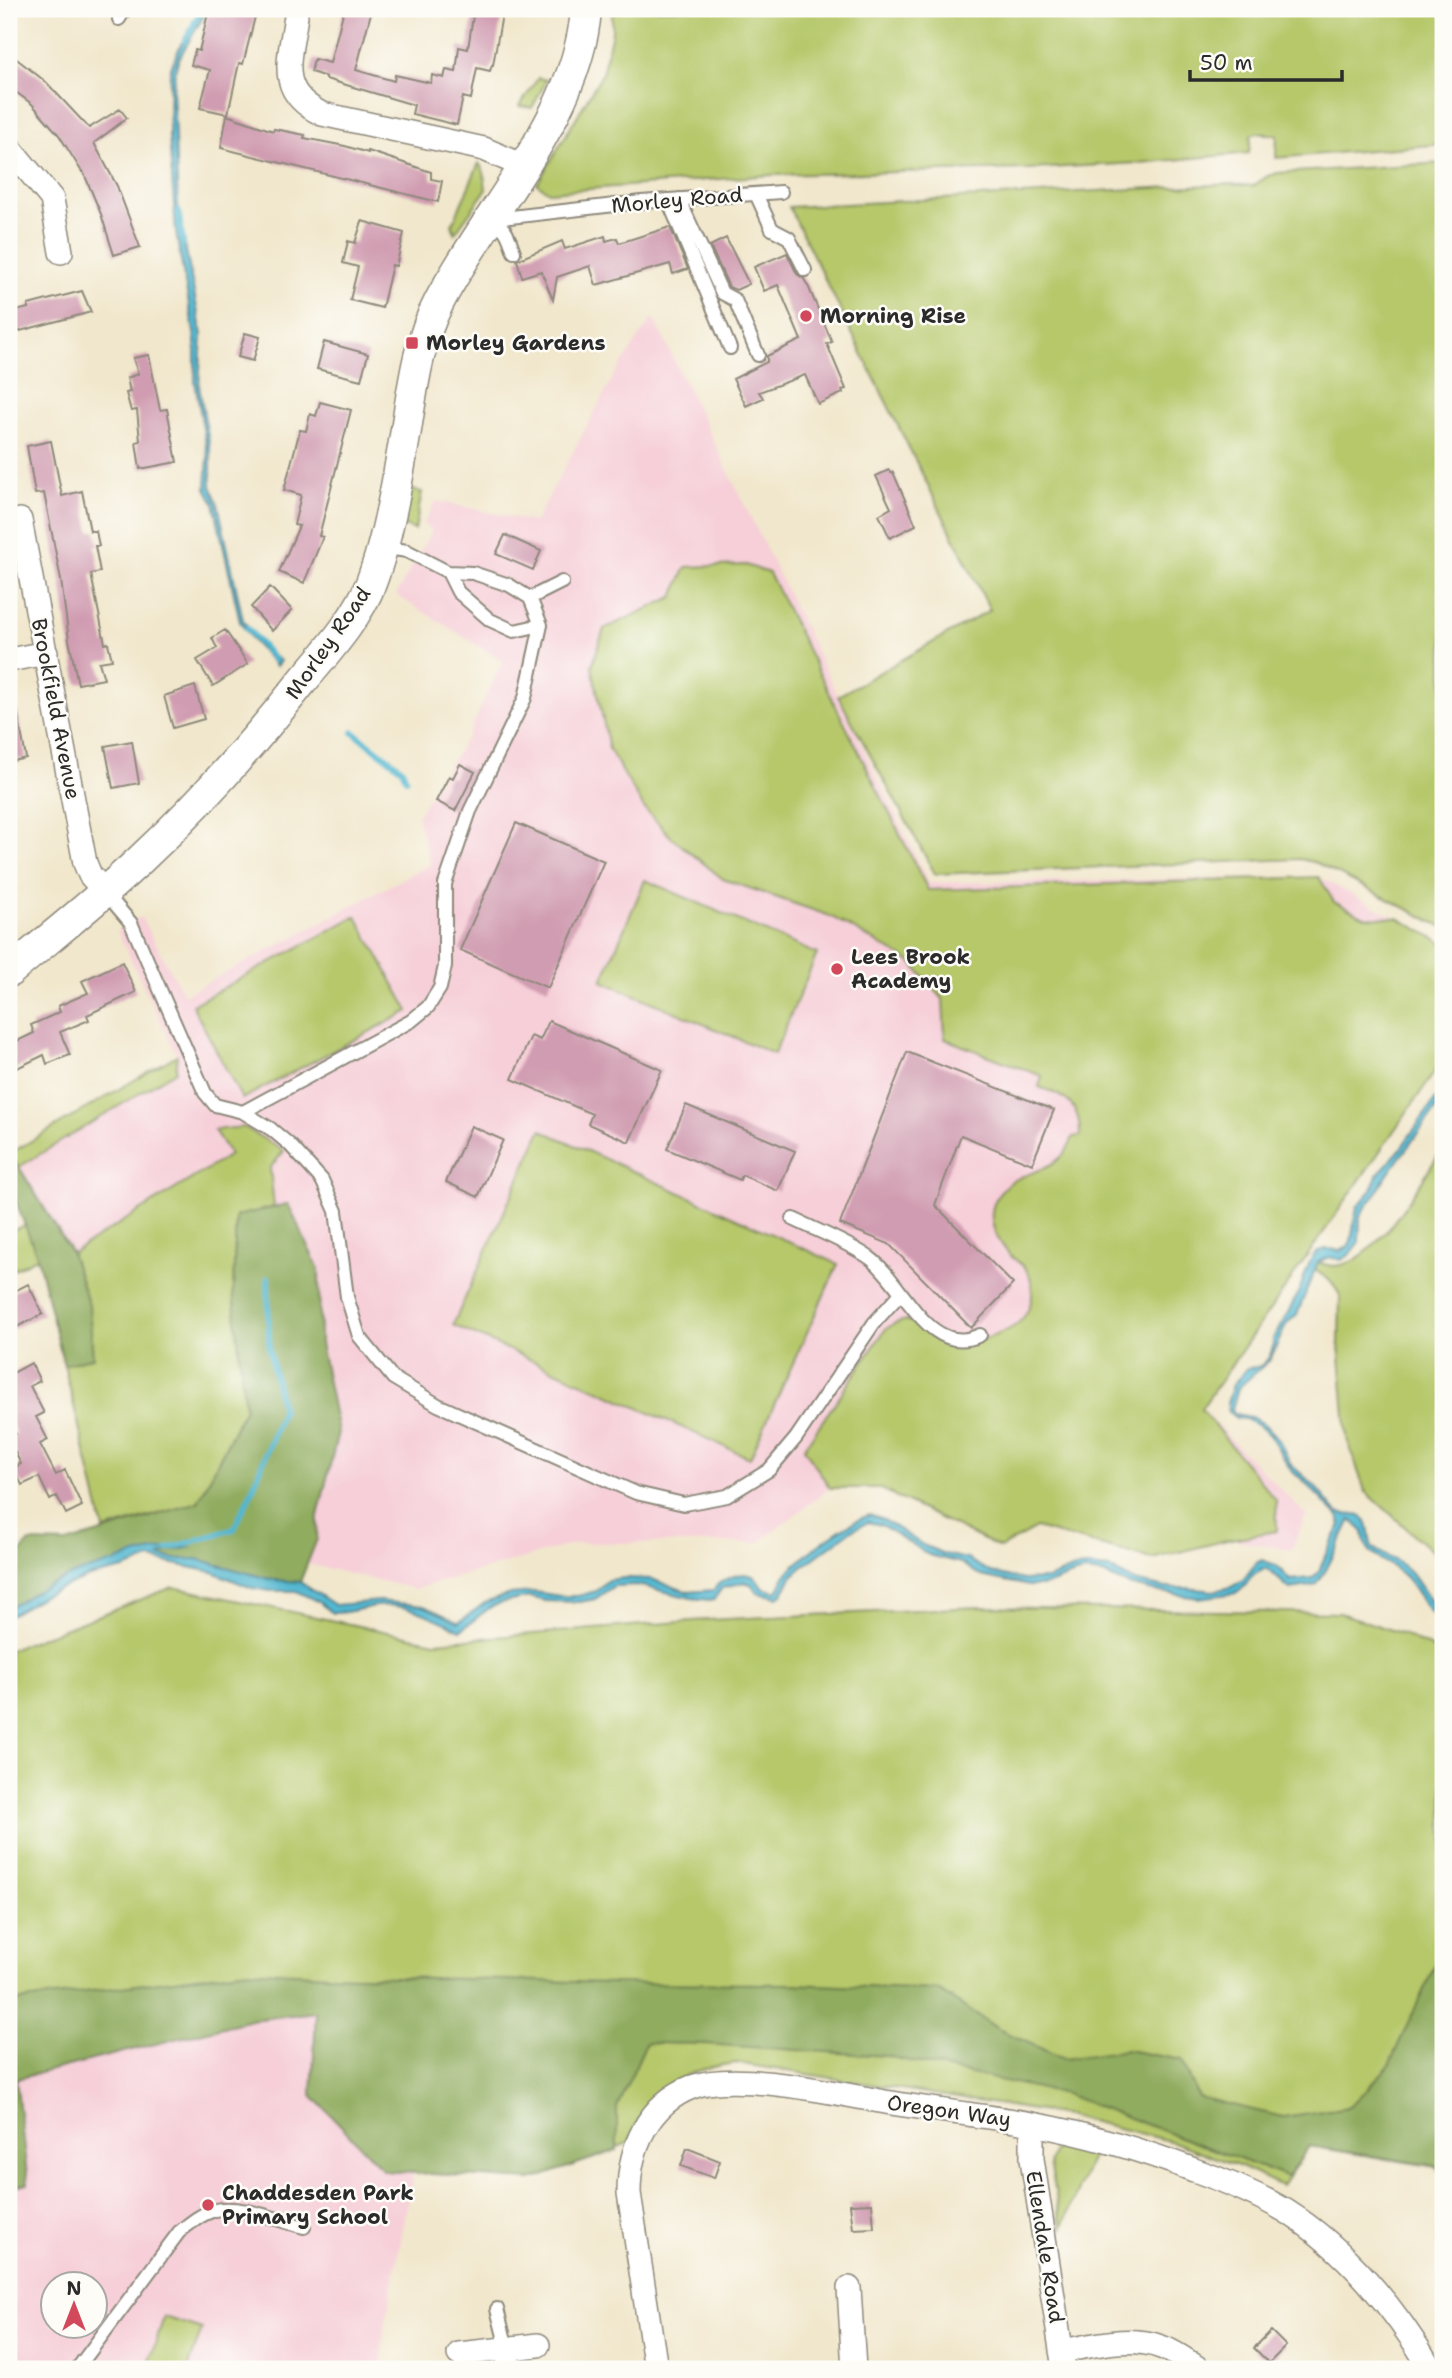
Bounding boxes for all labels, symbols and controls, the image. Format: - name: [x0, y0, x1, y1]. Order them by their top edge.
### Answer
- scale bar: [1190, 38, 1342, 82]
- text: 50 m: [1200, 49, 1253, 77]
- street label: Morley Road: [610, 180, 744, 220]
- place label: Morning Rise: [820, 302, 966, 330]
- marker: Morning Rise: [798, 308, 814, 324]
- place label: Morley Gardens: [426, 329, 605, 357]
- marker: Morley Gardens: [404, 335, 420, 351]
- street label: Morley Road: [279, 581, 377, 705]
- street label: Brookfield Avenue: [25, 616, 87, 802]
- place label: Lees Brook Academy: [851, 943, 970, 995]
- marker: Lees Brook Academy: [829, 961, 845, 977]
- street label: Oregon Way: [885, 2088, 1013, 2134]
- street label: Ellendale Road: [1019, 2169, 1071, 2325]
- place label: Chaddesden Park Primary School: [222, 2179, 414, 2231]
- marker: Chaddesden Park Primary School: [200, 2197, 216, 2213]
- north arrow: [38, 2270, 108, 2340]
- text: N: [66, 2276, 82, 2301]

